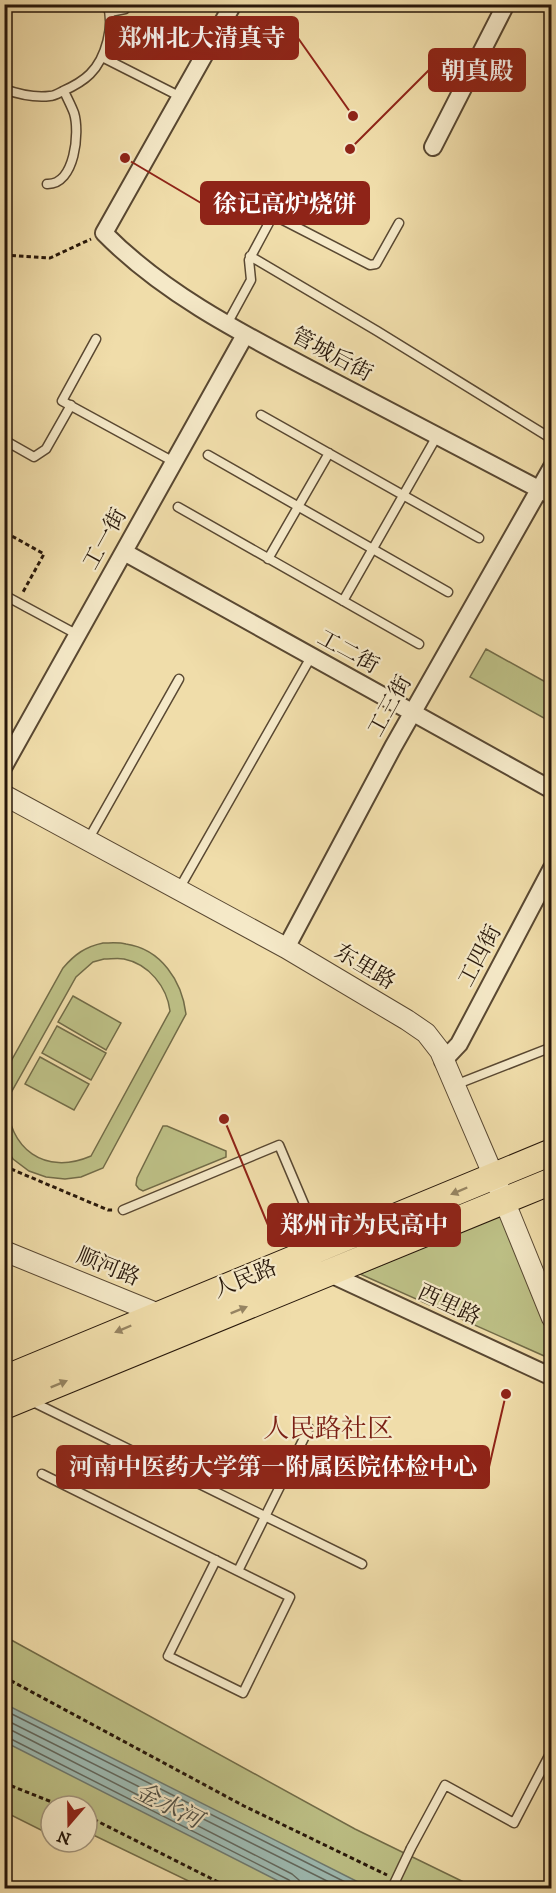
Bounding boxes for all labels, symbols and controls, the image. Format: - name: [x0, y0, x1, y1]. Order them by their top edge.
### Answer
- callout: 郑州北大清真寺: [106, 17, 298, 59]
- text: 郑州北大清真寺: [118, 24, 286, 54]
- callout: 朝真殿: [429, 49, 525, 91]
- text: 朝真殿: [441, 57, 514, 87]
- callout: 徐记高炉烧饼: [201, 182, 369, 224]
- text: 徐记高炉烧饼: [213, 190, 357, 220]
- street label: 管城后街: [287, 322, 377, 388]
- street label: 工一街: [77, 504, 133, 574]
- street label: 工二街: [313, 624, 383, 680]
- street label: 工三街: [362, 671, 418, 741]
- street label: 工四街: [453, 921, 507, 991]
- street label: 东里路: [330, 938, 400, 996]
- one-way arrow: [449, 1186, 467, 1196]
- callout: 郑州市为民高中: [268, 1204, 460, 1246]
- text: 郑州市为民高中: [280, 1211, 448, 1241]
- street label: 顺河路: [72, 1242, 144, 1292]
- street label: 人民路: [209, 1254, 281, 1304]
- street label: 西里路: [413, 1279, 485, 1331]
- one-way arrow: [230, 1305, 248, 1314]
- one-way arrow: [114, 1325, 132, 1334]
- one-way arrow: [50, 1379, 68, 1389]
- district label: 人民路社区: [263, 1413, 393, 1446]
- callout: 河南中医药大学第一附属医院体检中心: [57, 1446, 489, 1488]
- text: 河南中医药大学第一附属医院体检中心: [69, 1453, 477, 1483]
- water label: 金水河: [129, 1776, 210, 1838]
- north arrow: [39, 1794, 99, 1854]
- text: N: [55, 1826, 74, 1849]

